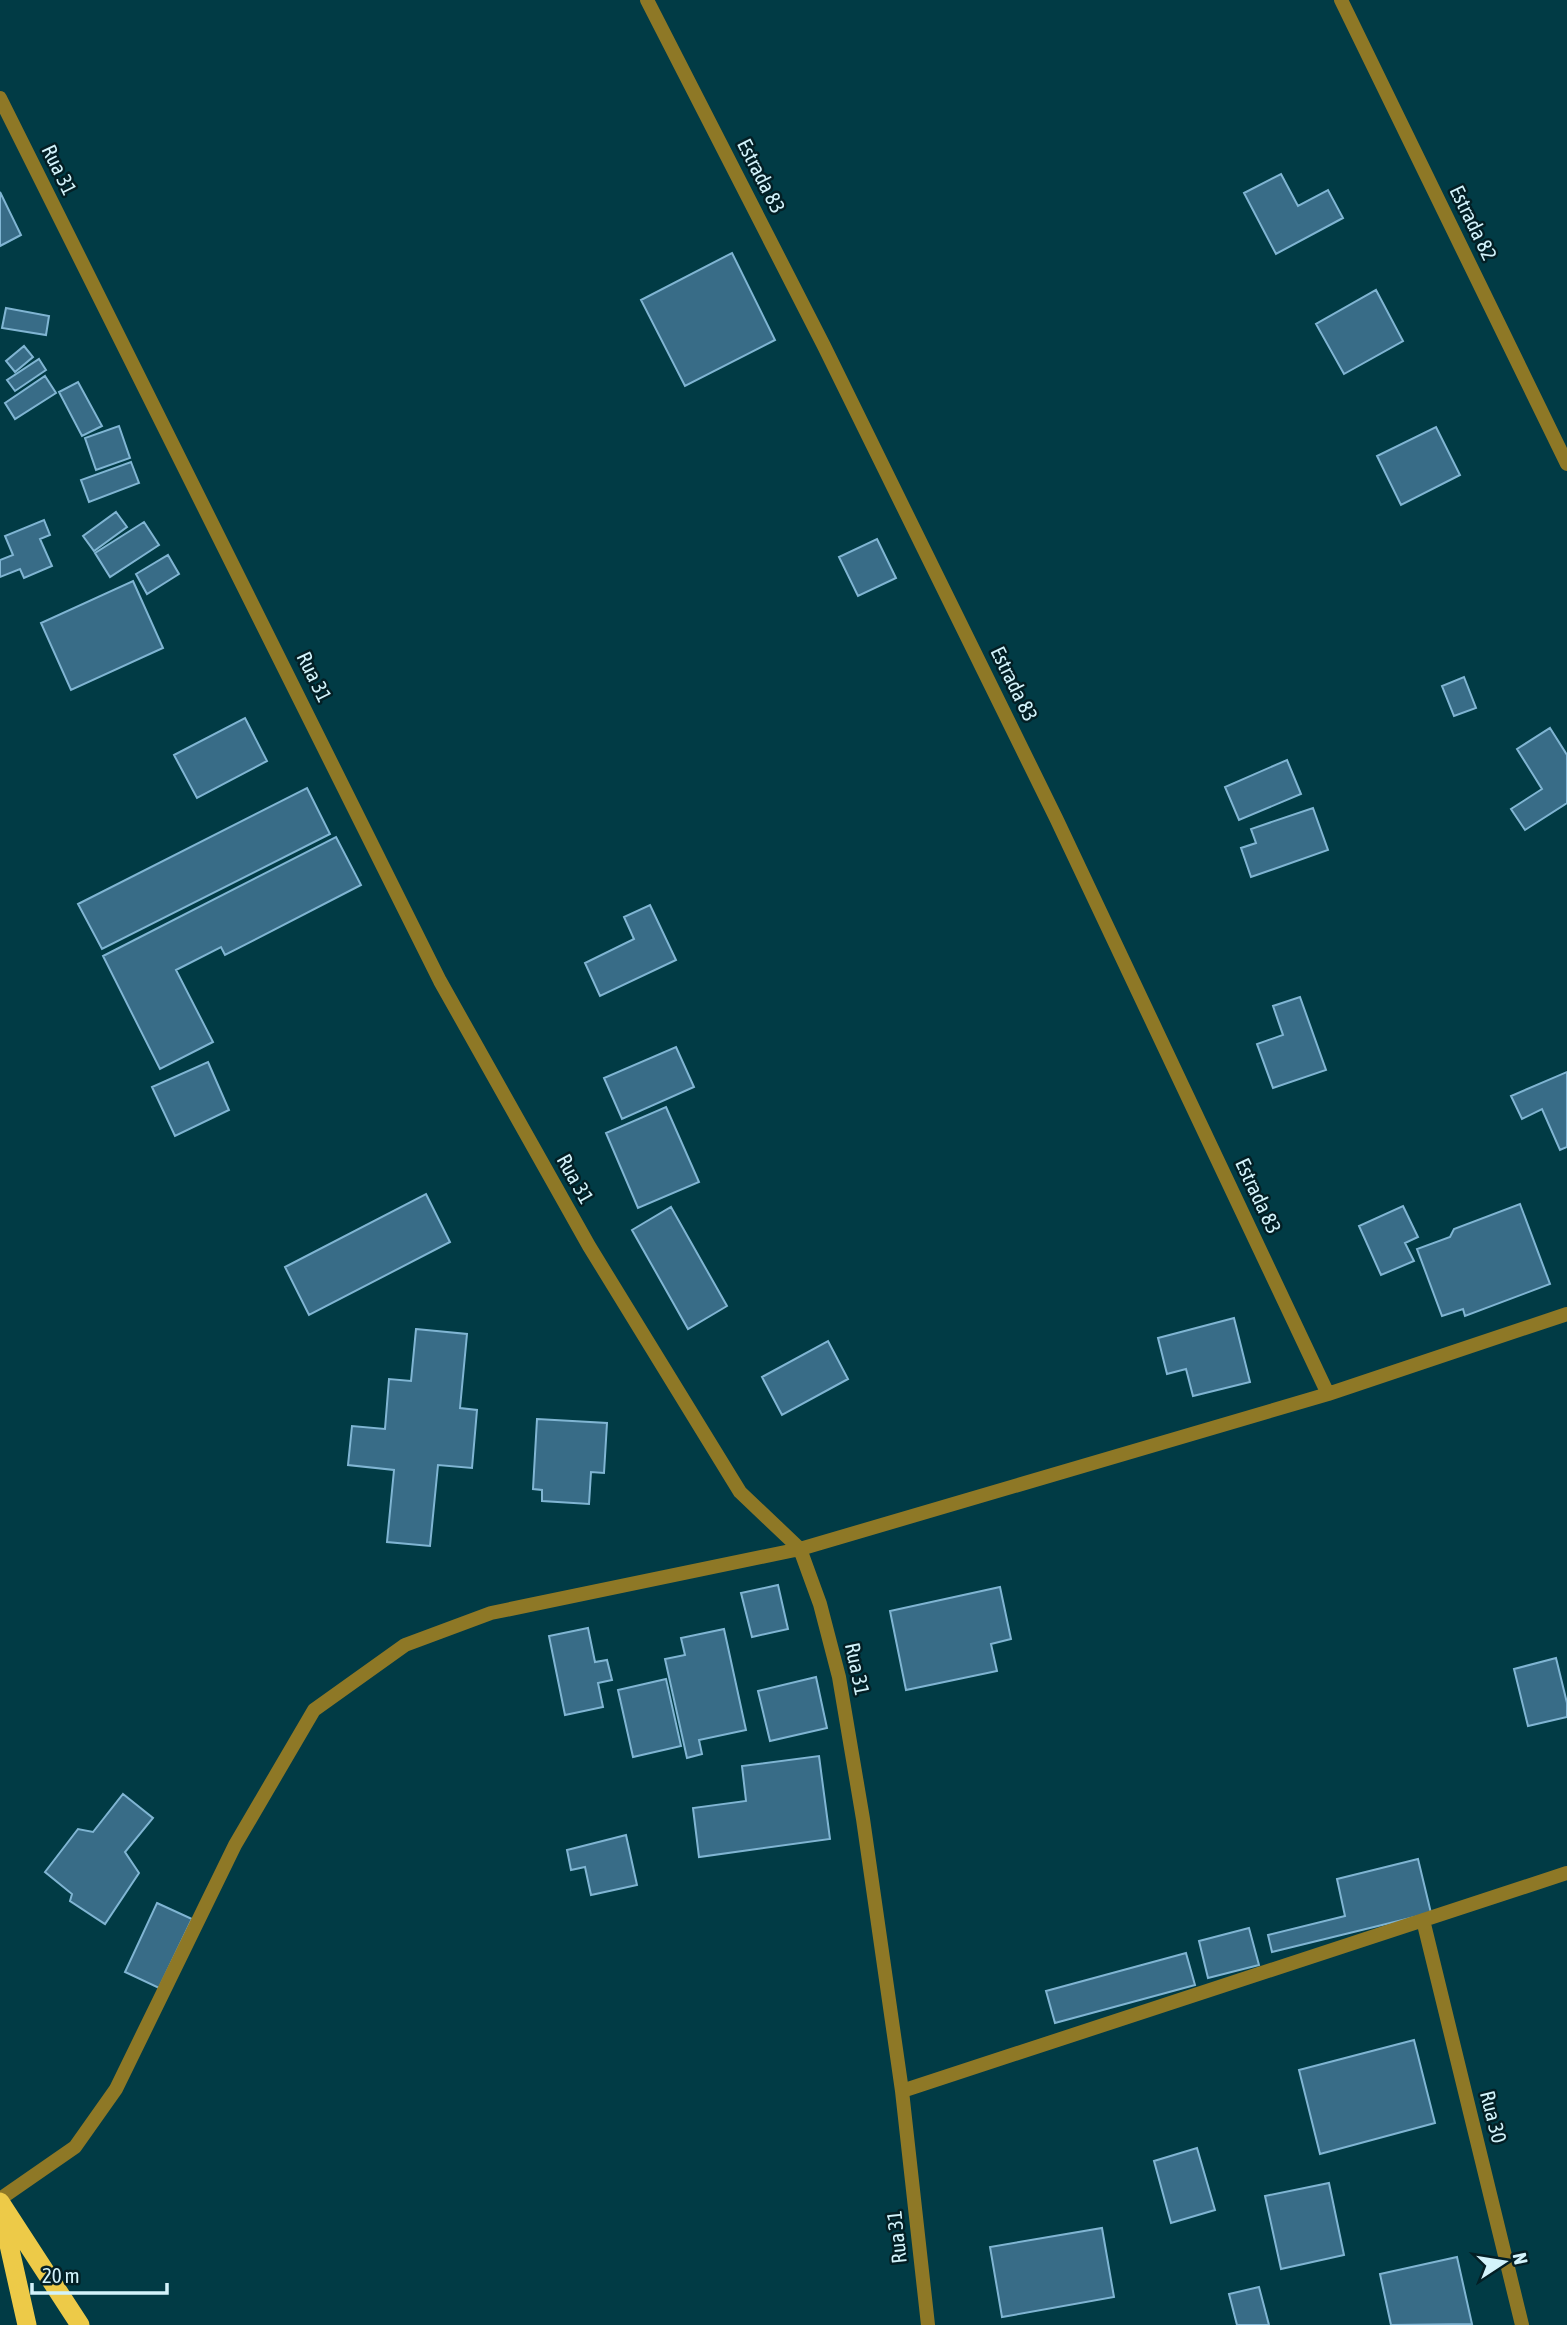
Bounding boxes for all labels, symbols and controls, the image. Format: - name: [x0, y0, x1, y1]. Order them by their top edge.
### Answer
- street label: Estrada 83: [733, 134, 791, 217]
- street label: Rua 31: [37, 140, 82, 199]
- street label: Estrada 82: [1446, 181, 1502, 264]
- street label: Estrada 83: [987, 642, 1043, 725]
- street label: Rua 31: [292, 647, 337, 706]
- street label: Rua 31: [553, 1150, 599, 1208]
- street label: Estrada 83: [1231, 1154, 1287, 1237]
- street label: Rua 31: [841, 1640, 875, 1697]
- street label: Rua 30: [1476, 2088, 1512, 2146]
- street label: Rua 31: [881, 2209, 911, 2265]
- north arrow: [1469, 2227, 1539, 2297]
- text: N: [1509, 2251, 1533, 2266]
- scale bar: [32, 2252, 166, 2296]
- text: 20 m: [42, 2263, 80, 2287]

